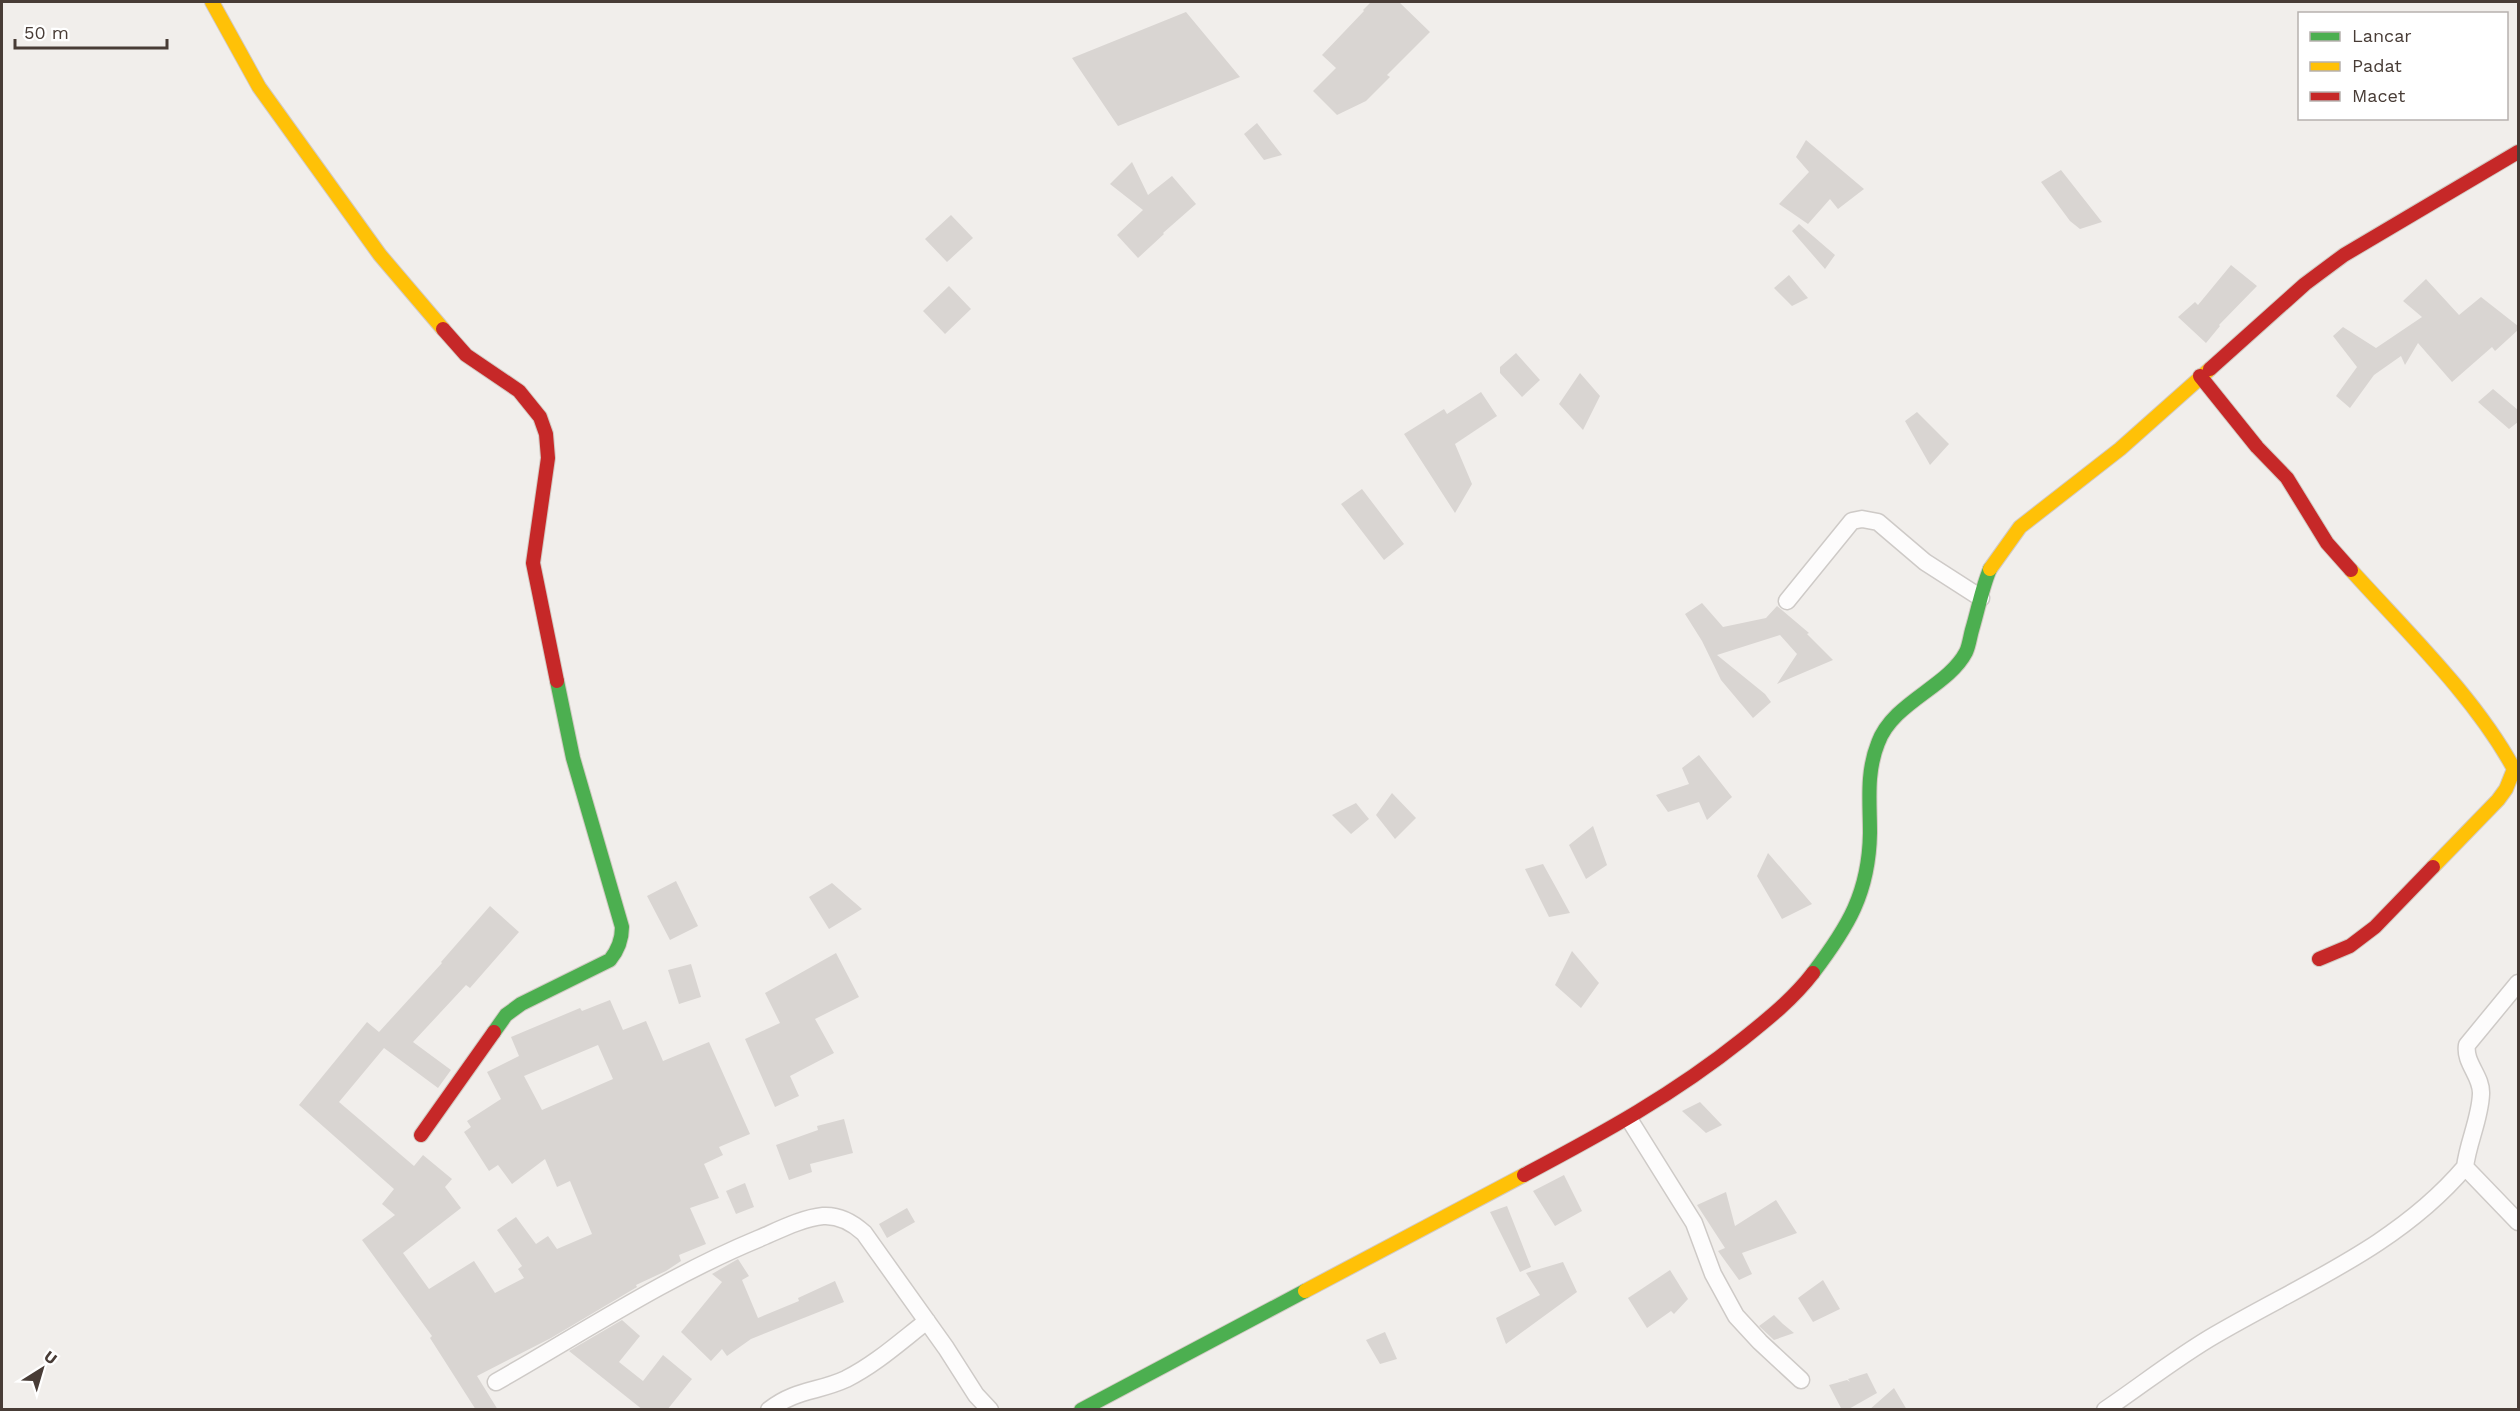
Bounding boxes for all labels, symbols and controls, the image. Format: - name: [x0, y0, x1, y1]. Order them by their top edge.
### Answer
- scale bar: [15, 12, 166, 50]
- legend: [2298, 12, 2508, 120]
- text: 50 m: [24, 22, 69, 43]
- text: Lancar: [2352, 25, 2412, 46]
- text: Padat: [2352, 55, 2402, 76]
- text: Macet: [2352, 85, 2406, 106]
- north arrow: [12, 1339, 72, 1399]
- text: U: [40, 1346, 61, 1368]

